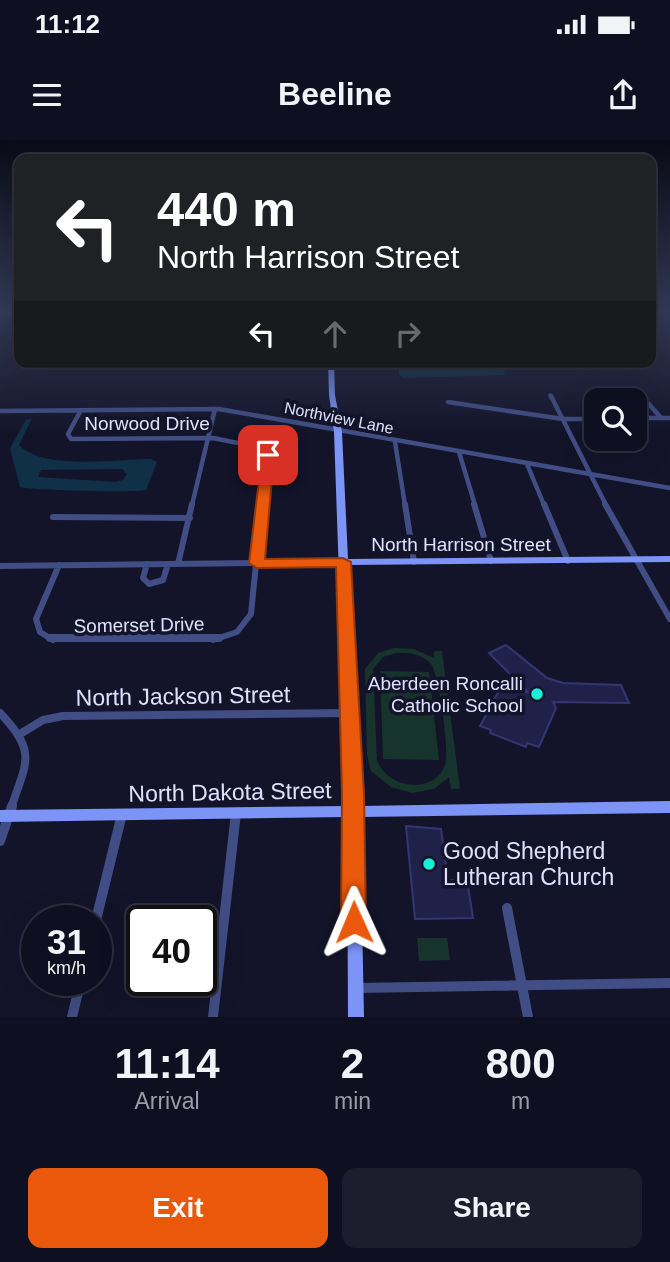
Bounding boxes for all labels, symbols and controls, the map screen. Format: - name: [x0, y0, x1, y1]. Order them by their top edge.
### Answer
- text: 11:12: [35, 9, 100, 39]
- icon: menu: [28, 76, 66, 114]
- text: Beeline: [278, 76, 392, 112]
- icon: share: [604, 76, 642, 114]
- icon: left: [42, 182, 133, 273]
- text: 440 m: [157, 182, 296, 236]
- text: North Harrison Street: [157, 239, 459, 275]
- icon: left: [243, 315, 281, 353]
- icon: ahead: [316, 315, 354, 353]
- icon: right: [389, 315, 427, 353]
- map controls: [584, 388, 647, 451]
- button: search: [584, 388, 647, 451]
- street label: Northview Lane: [283, 399, 395, 437]
- street label: Norwood Drive: [84, 413, 210, 434]
- pin: [238, 425, 298, 485]
- icon: arrive: [249, 436, 287, 474]
- street label: North Harrison Street: [371, 534, 551, 555]
- street label: Somerset Drive: [73, 613, 205, 637]
- place label: Aberdeen Roncalli Catholic School: [368, 673, 523, 716]
- street label: North Jackson Street: [75, 681, 291, 711]
- marker: Aberdeen Roncalli Catholic School: [529, 686, 545, 702]
- street label: North Dakota Street: [128, 777, 332, 807]
- place label: Good Shepherd Lutheran Church: [443, 838, 614, 890]
- marker: Good Shepherd Lutheran Church: [421, 856, 437, 872]
- position arrow: [317, 885, 391, 959]
- speed limit sign: 40: [126, 905, 217, 996]
- text: 31: [47, 922, 86, 961]
- text: km/h: [47, 958, 86, 978]
- text: 11:14: [114, 1040, 220, 1087]
- text: 2: [341, 1040, 364, 1087]
- text: 800: [485, 1040, 556, 1087]
- text: Arrival: [134, 1088, 200, 1114]
- text: min: [334, 1088, 371, 1114]
- text: m: [511, 1088, 530, 1114]
- button: Exit: [28, 1168, 328, 1248]
- button: Share: [342, 1168, 642, 1248]

